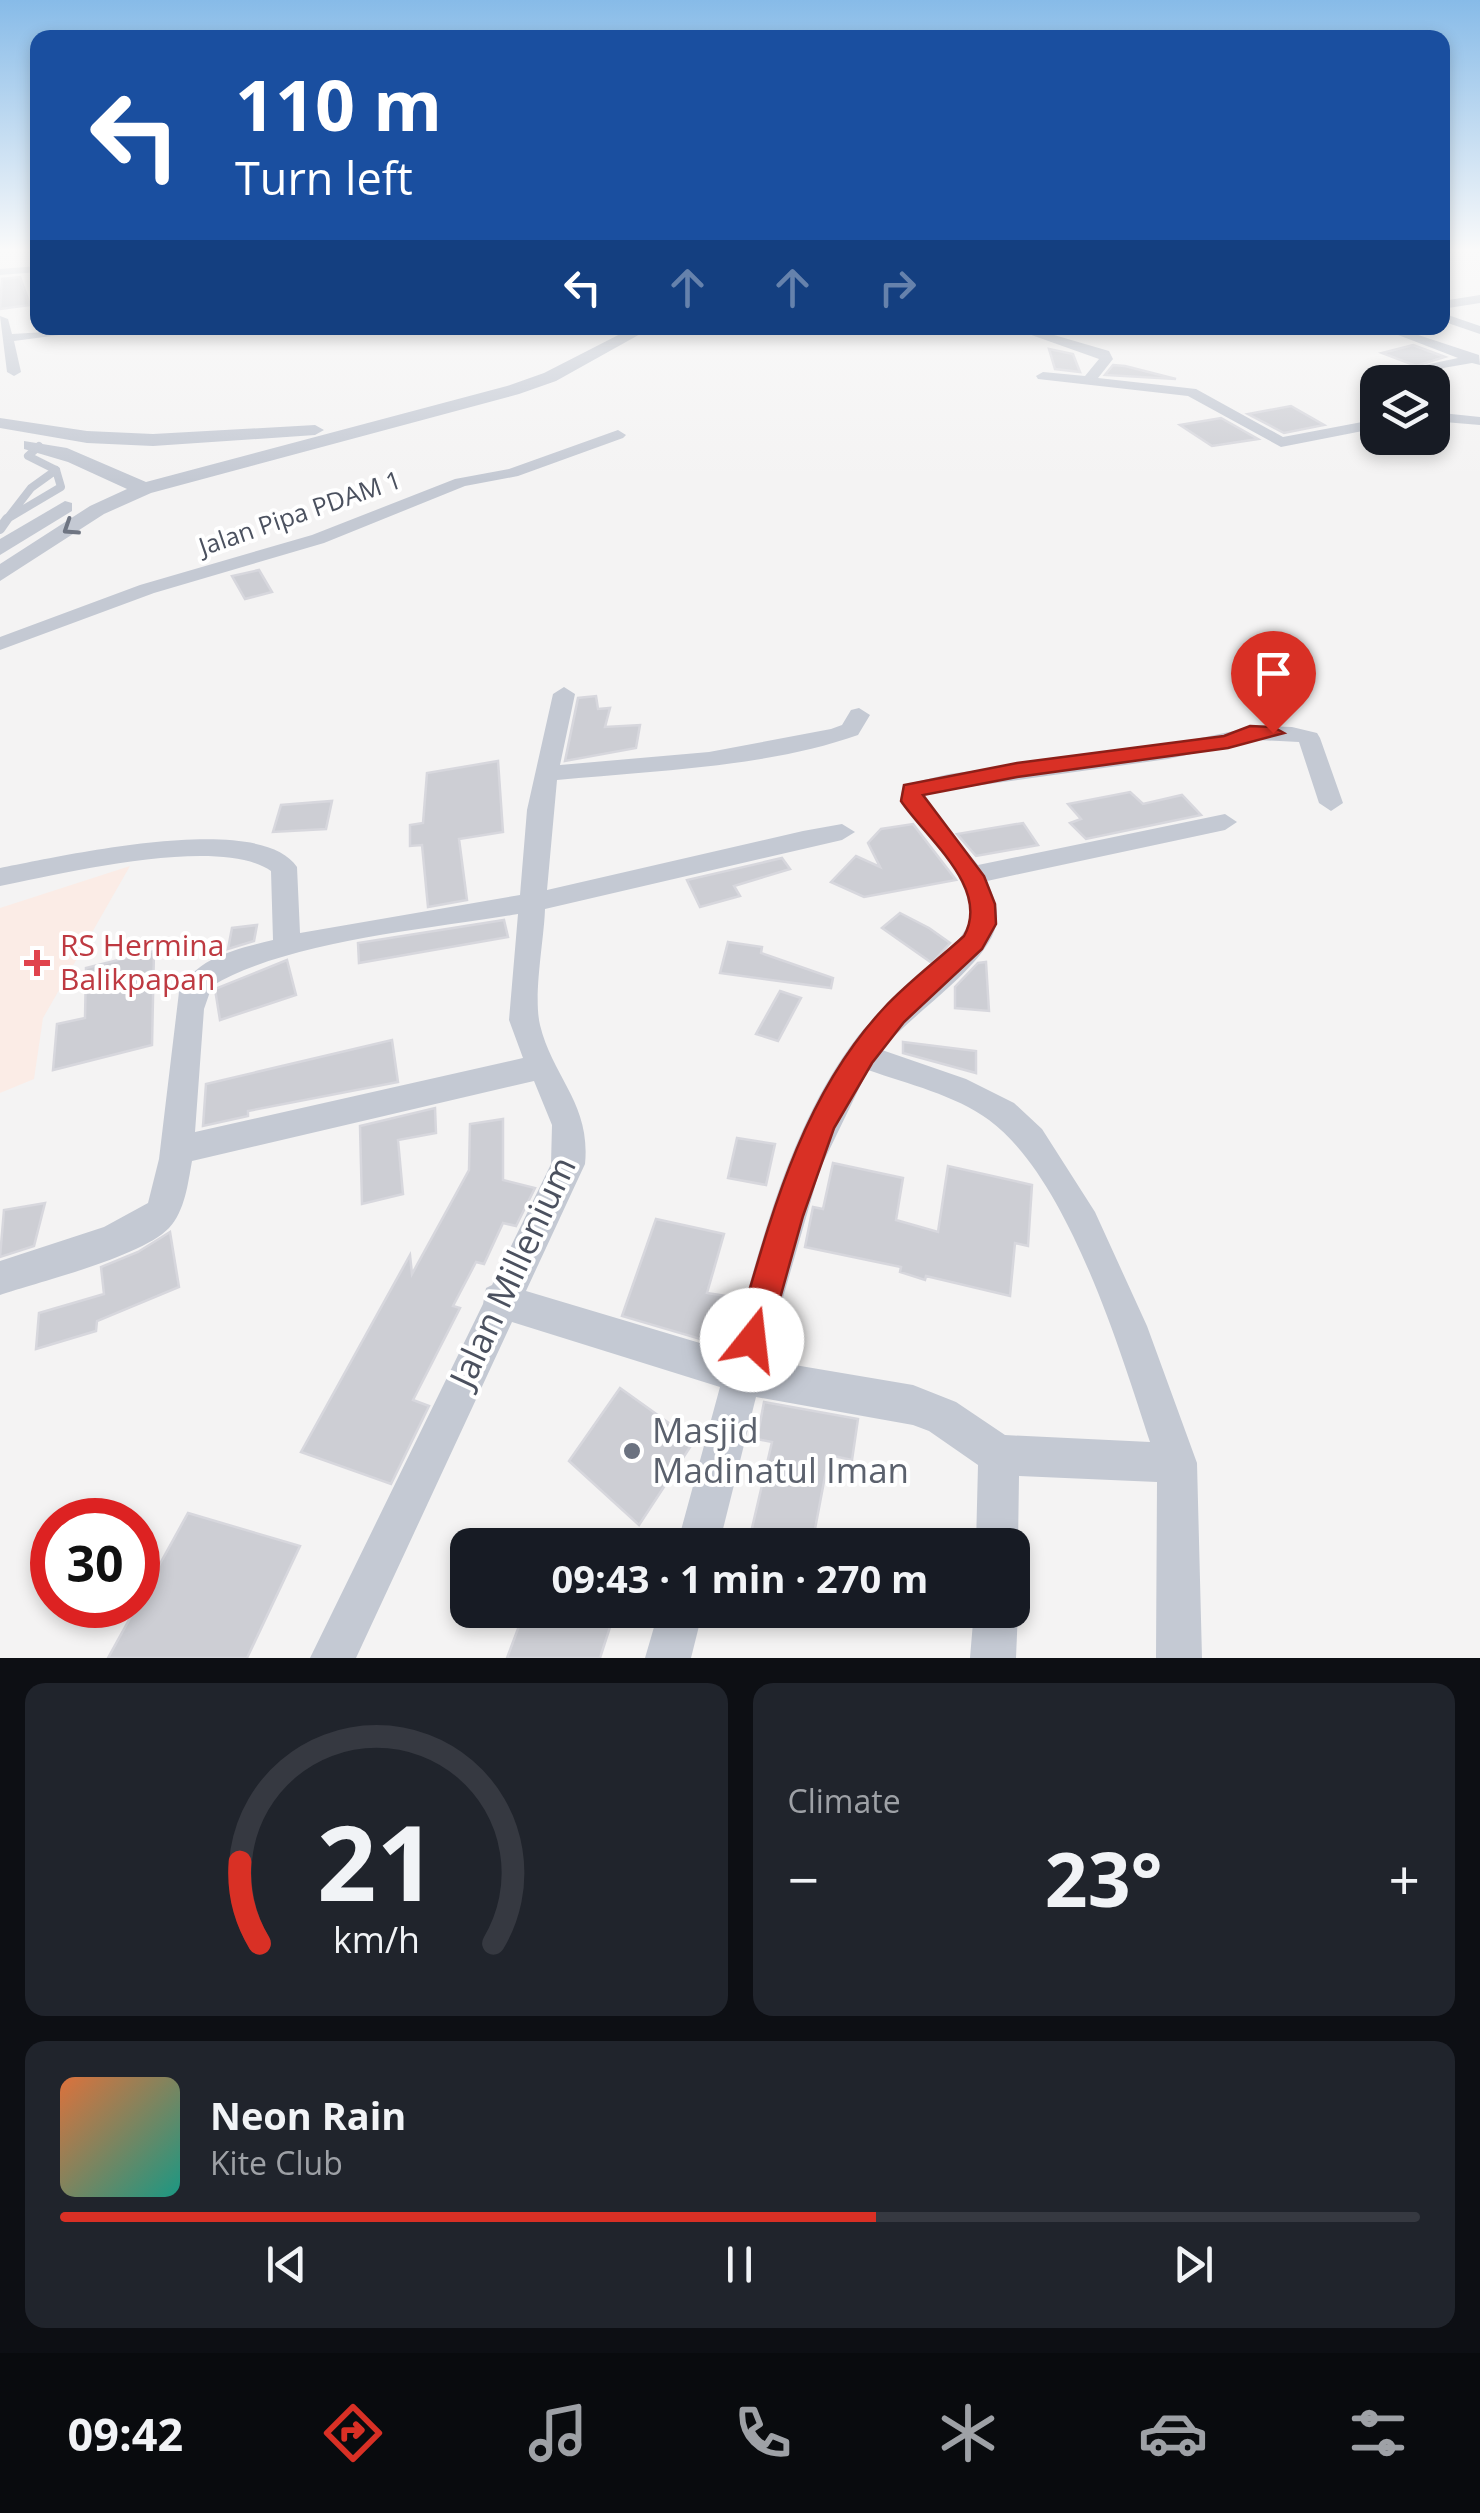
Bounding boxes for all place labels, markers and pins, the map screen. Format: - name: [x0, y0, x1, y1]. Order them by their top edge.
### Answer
- pin: [1231, 631, 1316, 734]
- place label: RS Hermina Balikpapan: [60, 924, 224, 999]
- marker: RS Hermina Balikpapan: [24, 950, 50, 976]
- place label: Masjid Madinatul Iman: [652, 1406, 909, 1493]
- marker: Masjid Madinatul Iman: [621, 1440, 643, 1462]

